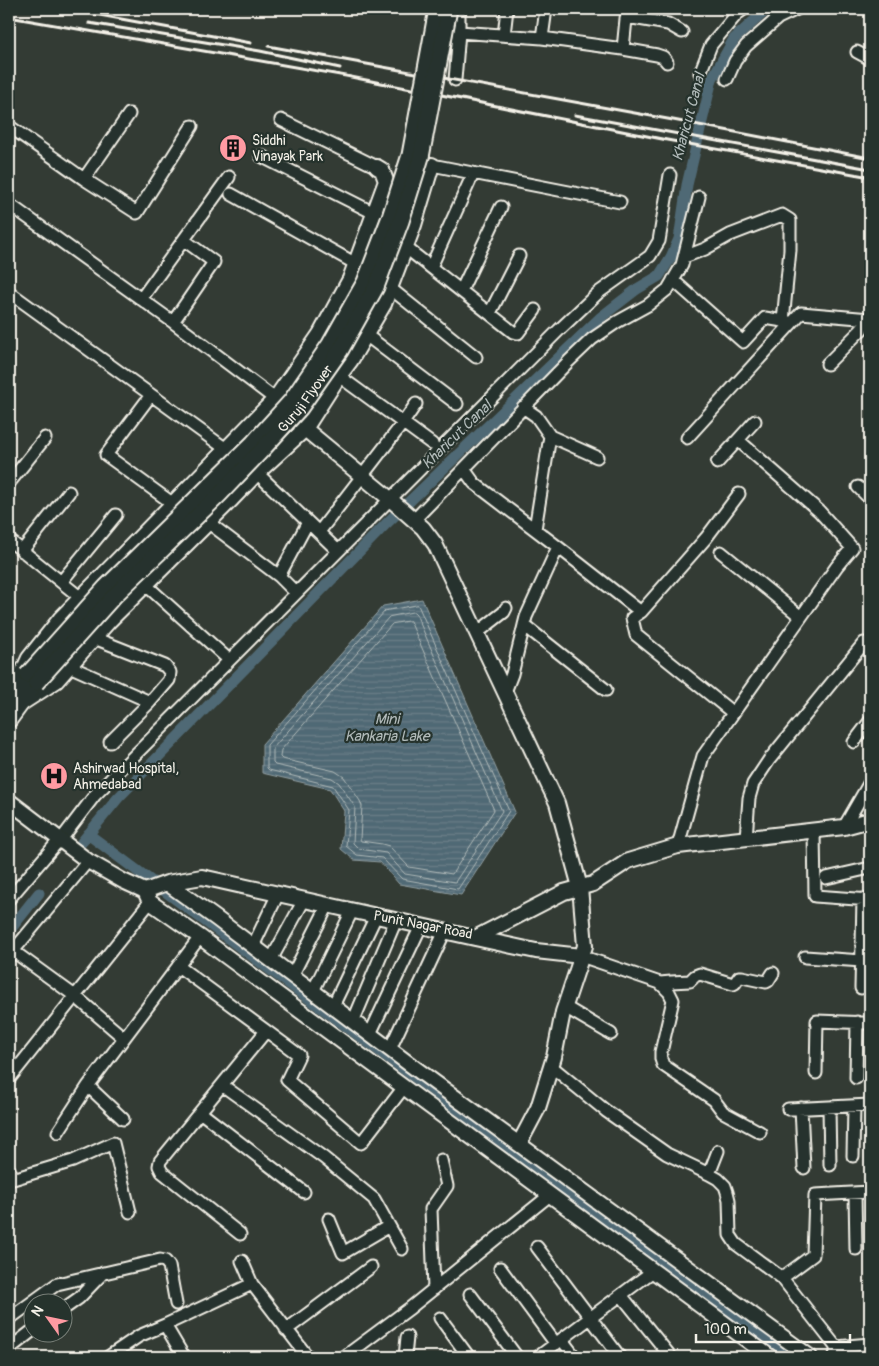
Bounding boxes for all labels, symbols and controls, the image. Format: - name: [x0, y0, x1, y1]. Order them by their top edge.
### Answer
- water label: Kharicut Canal: [668, 70, 710, 163]
- place label: Siddhi Vinayak Park: [252, 132, 323, 165]
- building icon: Siddhi Vinayak Park: [218, 133, 248, 163]
- street label: Guruji Flyover: [274, 361, 336, 436]
- water label: Kharicut Canal: [418, 396, 497, 473]
- water label: Mini Kankaria Lake: [345, 710, 431, 746]
- place label: Ashirwad Hospital, Ahmedabad: [73, 760, 179, 793]
- hospital icon: Ashirwad Hospital, Ahmedabad: [39, 761, 69, 791]
- street label: Punit Nagar Road: [372, 907, 474, 943]
- north arrow: [22, 1294, 72, 1344]
- text: N: [28, 1303, 47, 1320]
- scale bar: [696, 1311, 850, 1343]
- text: 100 m: [704, 1320, 747, 1339]

